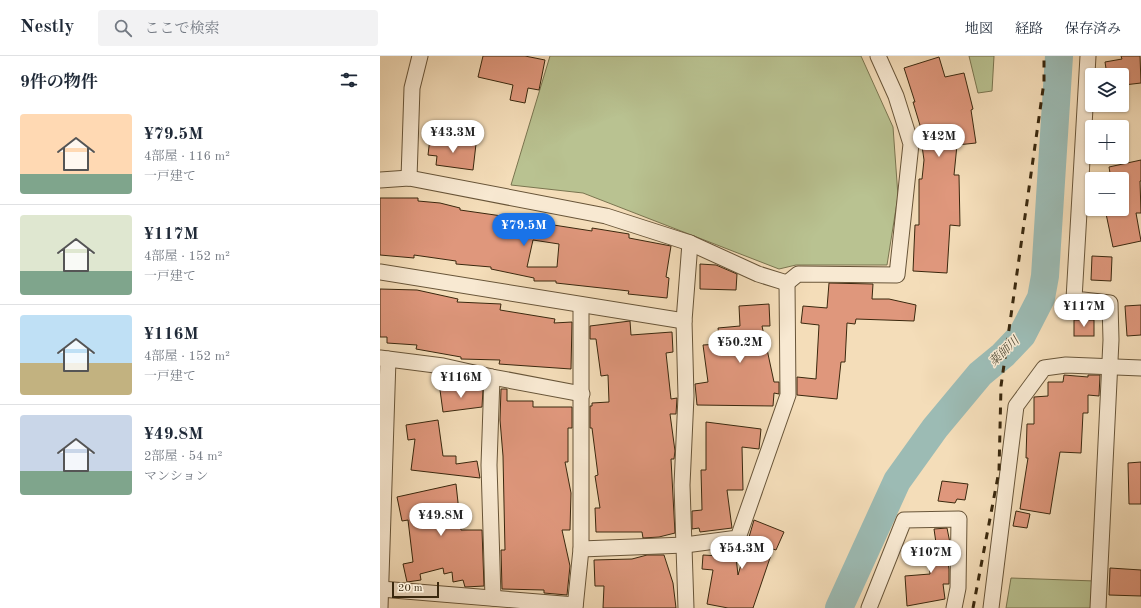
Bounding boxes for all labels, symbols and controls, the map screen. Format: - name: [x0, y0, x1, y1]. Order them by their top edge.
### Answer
- search box: [98, 10, 378, 46]
- icon: search: [112, 17, 134, 39]
- text: Nestly: [20, 18, 74, 37]
- text: ここで検索: [144, 22, 219, 37]
- text: 地図: [965, 22, 993, 36]
- text: 経路: [1015, 22, 1043, 36]
- text: 保存済み: [1065, 22, 1121, 36]
- map controls: [1085, 68, 1129, 216]
- button: layers: [1085, 68, 1129, 112]
- icon: filters: [338, 69, 360, 91]
- text: 9件の物件: [20, 74, 98, 91]
- pin: ¥43.3M: [420, 120, 486, 154]
- button: +: [1085, 120, 1129, 164]
- pin: ¥42M: [915, 124, 963, 158]
- text: ¥79.5M: [144, 126, 203, 143]
- text: ¥43.3M: [430, 126, 476, 139]
- icon: home: [52, 130, 100, 178]
- text: ¥42M: [922, 130, 956, 143]
- text: 4部屋 · 116 m²: [144, 150, 230, 163]
- text: 一戸建て: [144, 170, 196, 183]
- button: −: [1085, 172, 1129, 216]
- pin: ¥79.5M: [491, 213, 557, 247]
- text: ¥79.5M: [501, 219, 547, 232]
- text: ¥117M: [144, 226, 199, 243]
- icon: home: [52, 231, 100, 279]
- text: 4部屋 · 152 m²: [144, 250, 230, 263]
- text: 一戸建て: [144, 270, 196, 283]
- pin: ¥117M: [1056, 294, 1112, 328]
- text: ¥117M: [1063, 300, 1105, 313]
- text: ¥116M: [144, 326, 199, 343]
- pin: ¥50.2M: [707, 330, 773, 364]
- icon: home: [52, 331, 100, 379]
- water label: 薬師川: [986, 332, 1023, 369]
- text: ¥50.2M: [717, 336, 763, 349]
- text: 4部屋 · 152 m²: [144, 350, 230, 363]
- pin: ¥116M: [433, 365, 489, 399]
- text: 一戸建て: [144, 370, 196, 383]
- text: ¥116M: [440, 371, 482, 384]
- text: ¥49.8M: [144, 426, 203, 443]
- icon: home: [52, 431, 100, 479]
- text: 2部屋 · 54 m²: [144, 450, 222, 463]
- text: マンション: [144, 470, 208, 483]
- pin: ¥49.8M: [408, 503, 474, 537]
- text: ¥49.8M: [418, 509, 464, 522]
- pin: ¥54.3M: [709, 536, 775, 570]
- pin: ¥107M: [903, 540, 959, 574]
- text: ¥54.3M: [719, 542, 765, 555]
- text: ¥107M: [910, 546, 952, 559]
- scale bar: [392, 580, 439, 599]
- text: 20 m: [398, 583, 423, 594]

